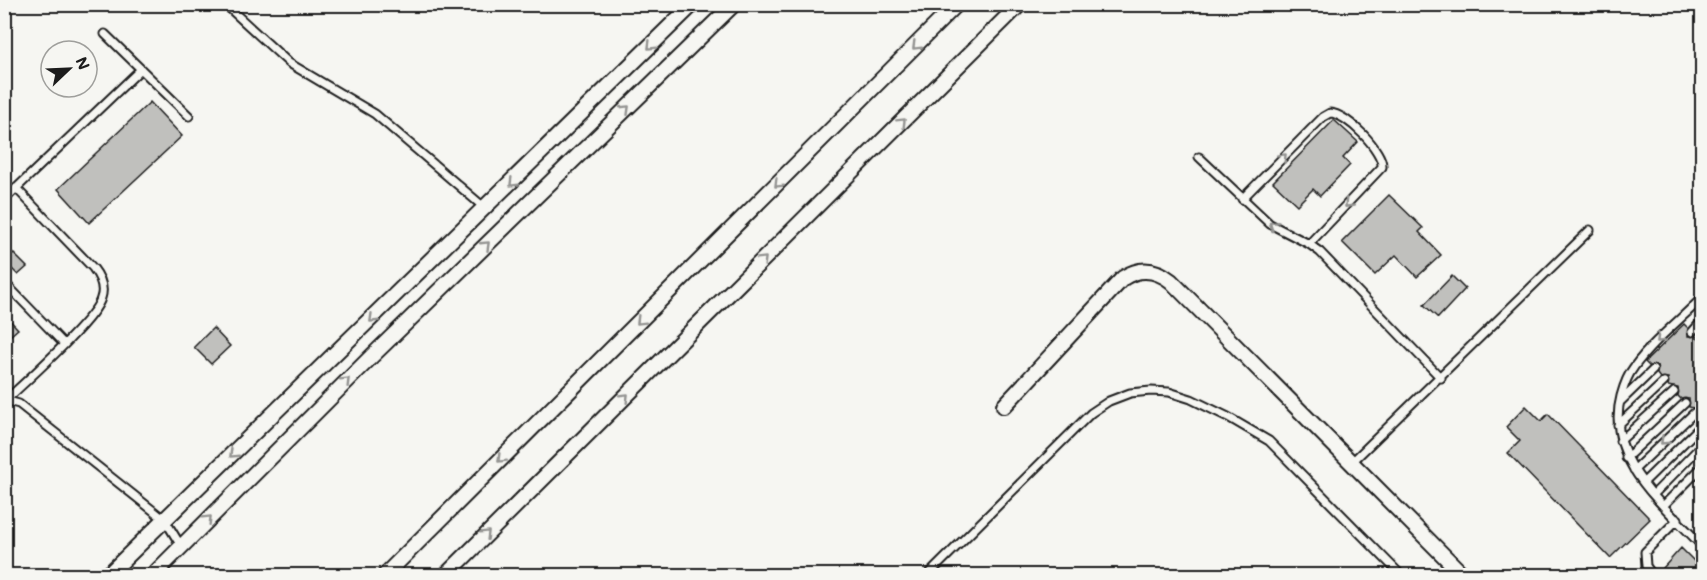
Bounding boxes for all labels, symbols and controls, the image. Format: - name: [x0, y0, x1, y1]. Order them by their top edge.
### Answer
- one-way arrow: [648, 38, 659, 49]
- north arrow: [39, 39, 99, 99]
- one-way arrow: [912, 40, 923, 50]
- text: N: [71, 53, 95, 73]
- one-way arrow: [618, 106, 629, 117]
- one-way arrow: [894, 119, 905, 130]
- one-way arrow: [1276, 154, 1287, 165]
- one-way arrow: [509, 175, 520, 186]
- one-way arrow: [774, 176, 785, 187]
- one-way arrow: [1344, 198, 1355, 208]
- one-way arrow: [1269, 221, 1280, 232]
- one-way arrow: [479, 241, 489, 252]
- one-way arrow: [756, 256, 767, 267]
- one-way arrow: [369, 311, 380, 322]
- one-way arrow: [636, 314, 647, 325]
- one-way arrow: [1656, 331, 1667, 342]
- one-way arrow: [339, 378, 350, 389]
- one-way arrow: [618, 393, 628, 404]
- one-way arrow: [1660, 434, 1671, 445]
- one-way arrow: [229, 447, 240, 458]
- one-way arrow: [498, 451, 509, 462]
- one-way arrow: [201, 516, 212, 527]
- one-way arrow: [479, 531, 490, 542]

